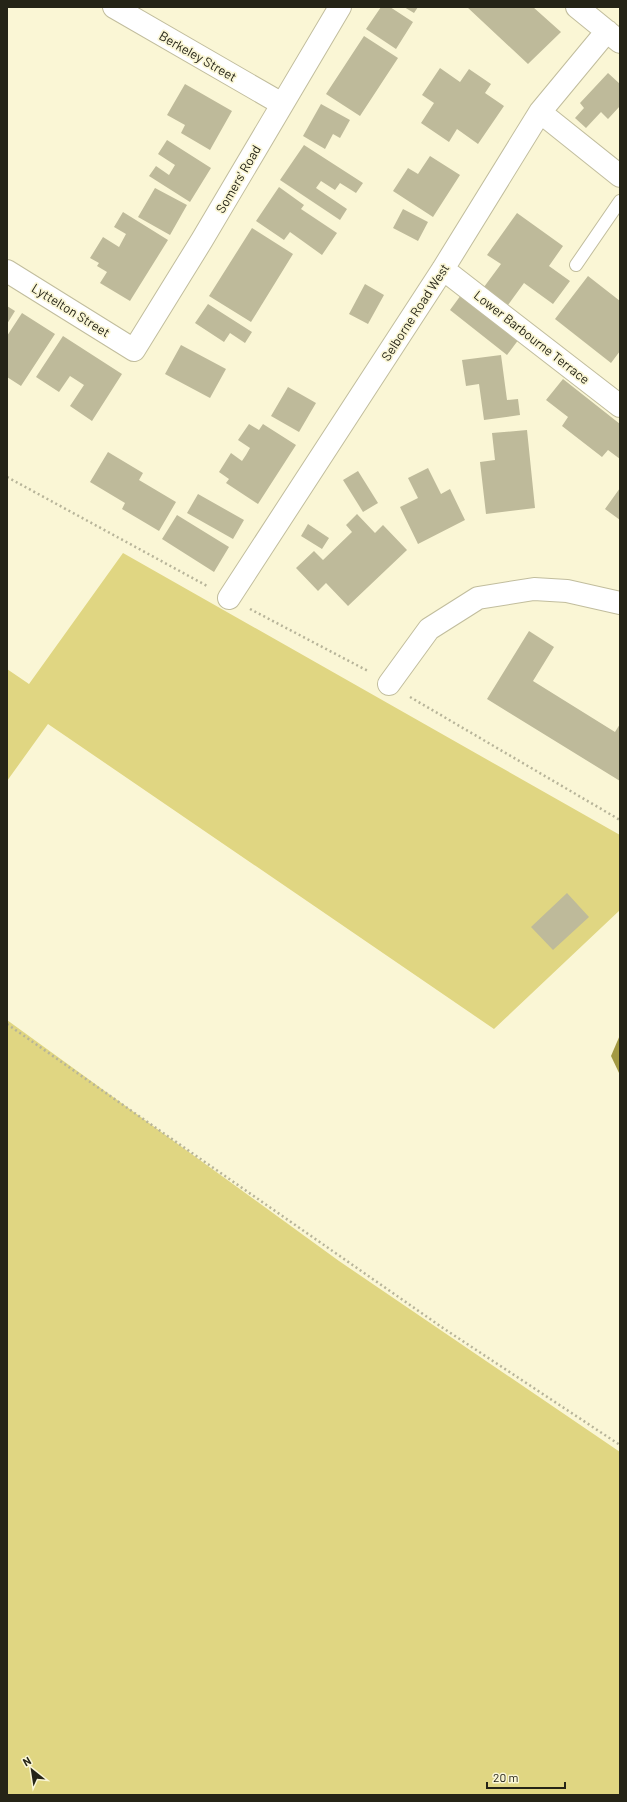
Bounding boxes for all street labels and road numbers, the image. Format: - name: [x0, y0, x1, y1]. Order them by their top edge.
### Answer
- street label: Berkeley Street: [156, 27, 240, 85]
- street label: Somers' Road: [212, 142, 264, 216]
- street label: Selborne Road West: [378, 260, 452, 364]
- street label: Lyttelton Street: [29, 280, 113, 340]
- street label: Lower Barbourne Terrace: [471, 287, 593, 387]

